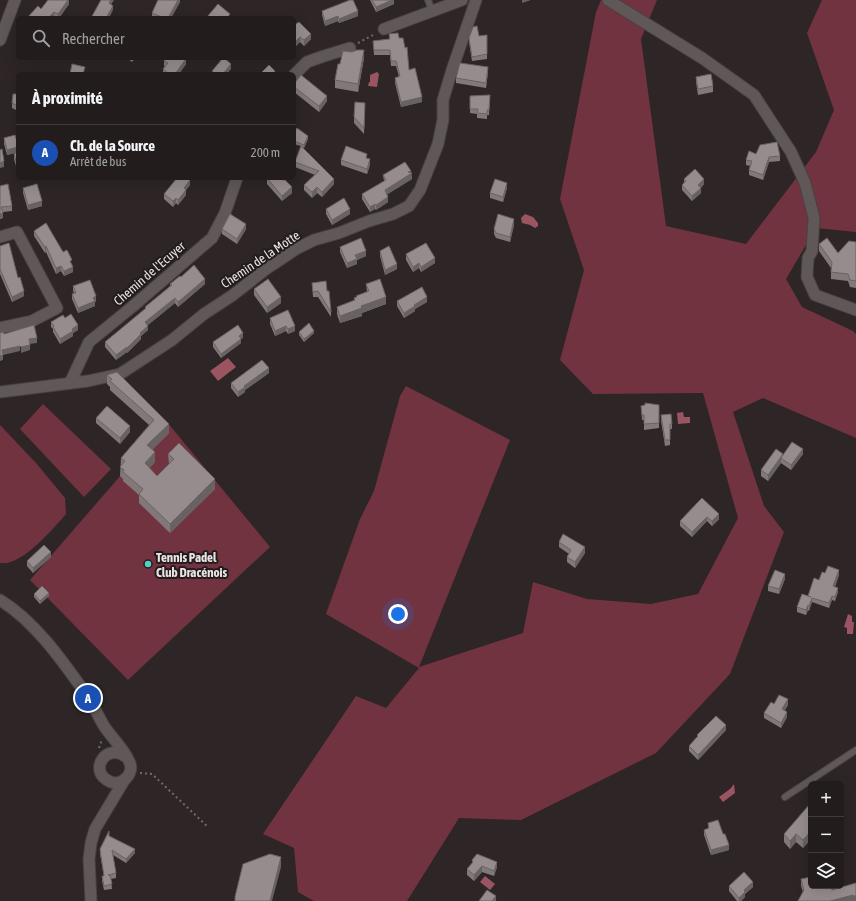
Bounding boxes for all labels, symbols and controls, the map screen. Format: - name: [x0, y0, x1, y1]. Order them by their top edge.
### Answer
- search box: [16, 16, 296, 60]
- icon: search: [30, 27, 52, 49]
- text: Rechercher: [62, 30, 124, 47]
- text: À proximité: [32, 88, 103, 108]
- text: Ch. de la Source: [70, 137, 155, 154]
- text: A: [42, 145, 48, 160]
- text: 200 m: [251, 145, 280, 160]
- text: Arrêt de bus: [70, 154, 126, 169]
- street label: Chemin de la Motte: [218, 228, 303, 291]
- street label: Chemin de l'Ecuyer: [111, 238, 188, 308]
- place label: Tennis Padel Club Dracénois: [156, 550, 228, 580]
- marker: Tennis Padel Club Dracénois: [143, 559, 153, 569]
- your location: [388, 604, 408, 624]
- pin: A: [75, 683, 101, 713]
- map controls: [808, 781, 844, 889]
- button: +: [808, 781, 844, 817]
- button: −: [808, 817, 844, 853]
- button: layers: [808, 853, 844, 889]

